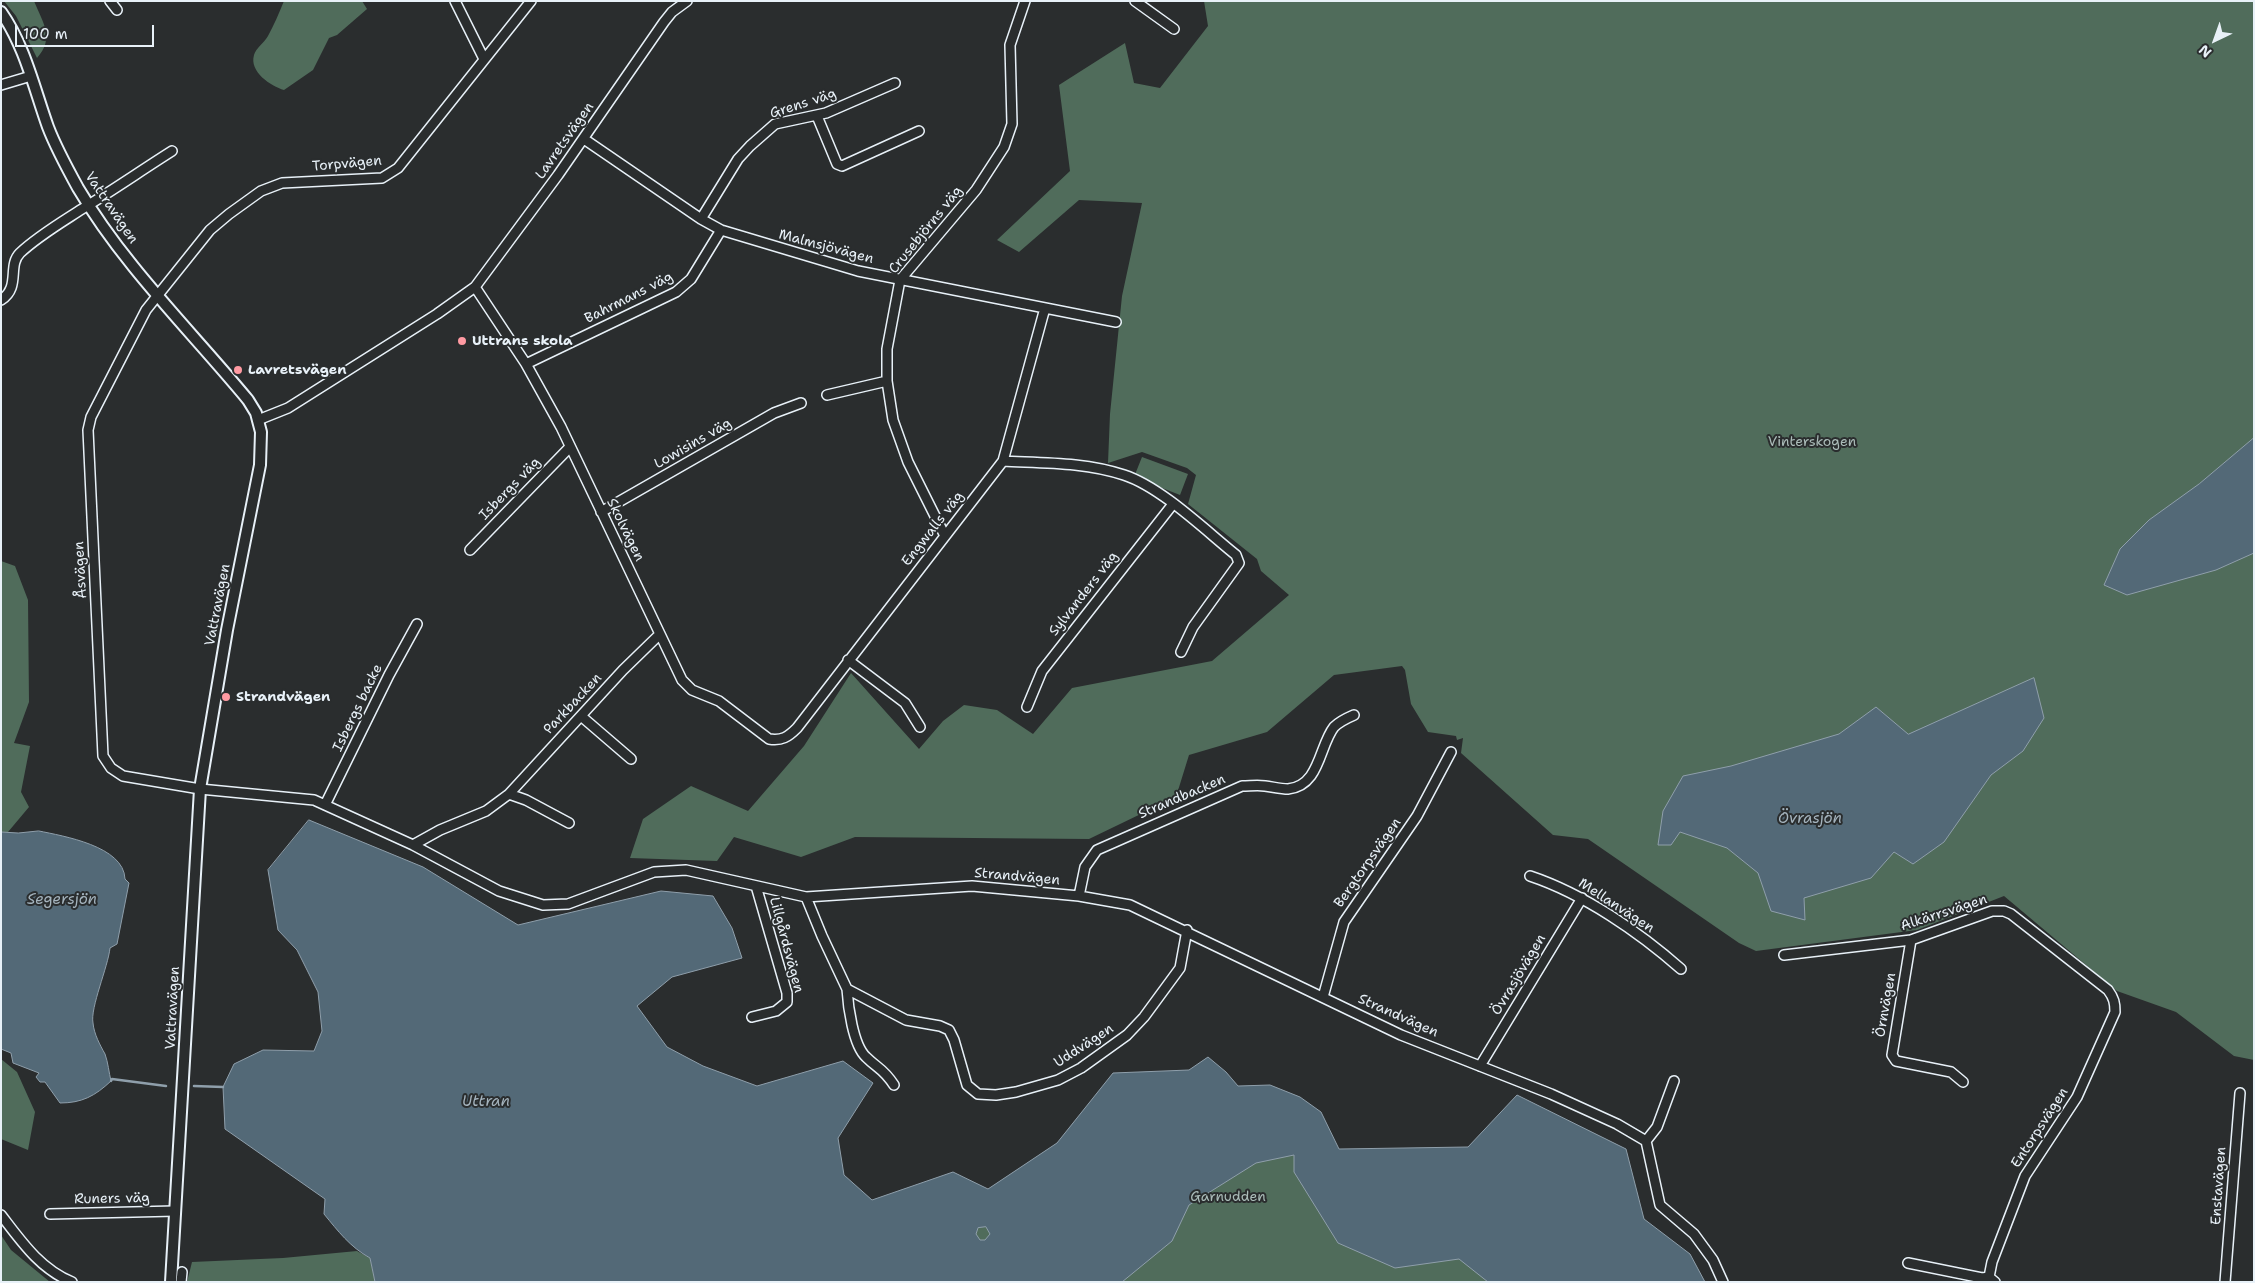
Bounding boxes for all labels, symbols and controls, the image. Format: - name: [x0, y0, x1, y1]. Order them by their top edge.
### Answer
- scale bar: [18, 15, 156, 47]
- north arrow: [2190, 15, 2240, 65]
- text: 100 m: [23, 24, 68, 44]
- text: N: [2195, 41, 2215, 62]
- street label: Grens väg: [768, 85, 838, 123]
- street label: Lavretsvägen: [532, 99, 598, 183]
- street label: Torpvägen: [311, 153, 383, 175]
- street label: Vattravägen: [81, 169, 141, 247]
- street label: Crusebjörns väg: [886, 183, 966, 277]
- street label: Malmsjövägen: [777, 226, 875, 268]
- street label: Bahrmans väg: [582, 269, 676, 327]
- place label: Uttrans skola: [472, 333, 573, 349]
- marker: Uttrans skola: [456, 335, 468, 347]
- place label: Lavretsvägen: [248, 362, 346, 378]
- marker: Lavretsvägen: [232, 364, 244, 376]
- street label: Lowisins väg: [651, 415, 735, 473]
- park label: Vinterskogen: [1768, 434, 1856, 450]
- street label: Isbergs väg: [476, 454, 544, 524]
- street label: Engwalls väg: [899, 488, 967, 570]
- street label: Skolvägen: [603, 496, 647, 564]
- street label: Åsvägen: [71, 541, 91, 599]
- street label: Sylvanders väg: [1046, 548, 1122, 640]
- street label: Vattravägen: [202, 563, 234, 647]
- street label: Isbergs backe: [330, 662, 386, 754]
- street label: Parkbacken: [540, 670, 606, 738]
- place label: Strandvägen: [236, 689, 330, 705]
- marker: Strandvägen: [220, 691, 232, 703]
- street label: Strandbacken: [1136, 771, 1228, 823]
- water label: Övrasjön: [1778, 810, 1842, 828]
- street label: Bergtorpsvägen: [1331, 815, 1405, 911]
- street label: Strandvägen: [973, 865, 1061, 889]
- street label: Mellanvägen: [1575, 875, 1657, 937]
- water label: Segersjön: [27, 891, 97, 909]
- street label: Alkärrsvägen: [1899, 891, 1989, 935]
- street label: Lillgårdsvägen: [765, 895, 807, 995]
- street label: Övrasjövägen: [1488, 932, 1550, 1018]
- street label: Vattravägen: [162, 966, 184, 1050]
- street label: Örnvägen: [1872, 971, 1900, 1039]
- street label: Strandvägen: [1355, 991, 1441, 1041]
- street label: Uddvägen: [1051, 1021, 1117, 1071]
- street label: Entorpsvägen: [2008, 1085, 2072, 1171]
- water label: Uttran: [462, 1093, 510, 1111]
- street label: Enstavägen: [2208, 1146, 2230, 1226]
- park label: Garnudden: [1190, 1189, 1266, 1205]
- street label: Runers väg: [74, 1190, 150, 1208]

